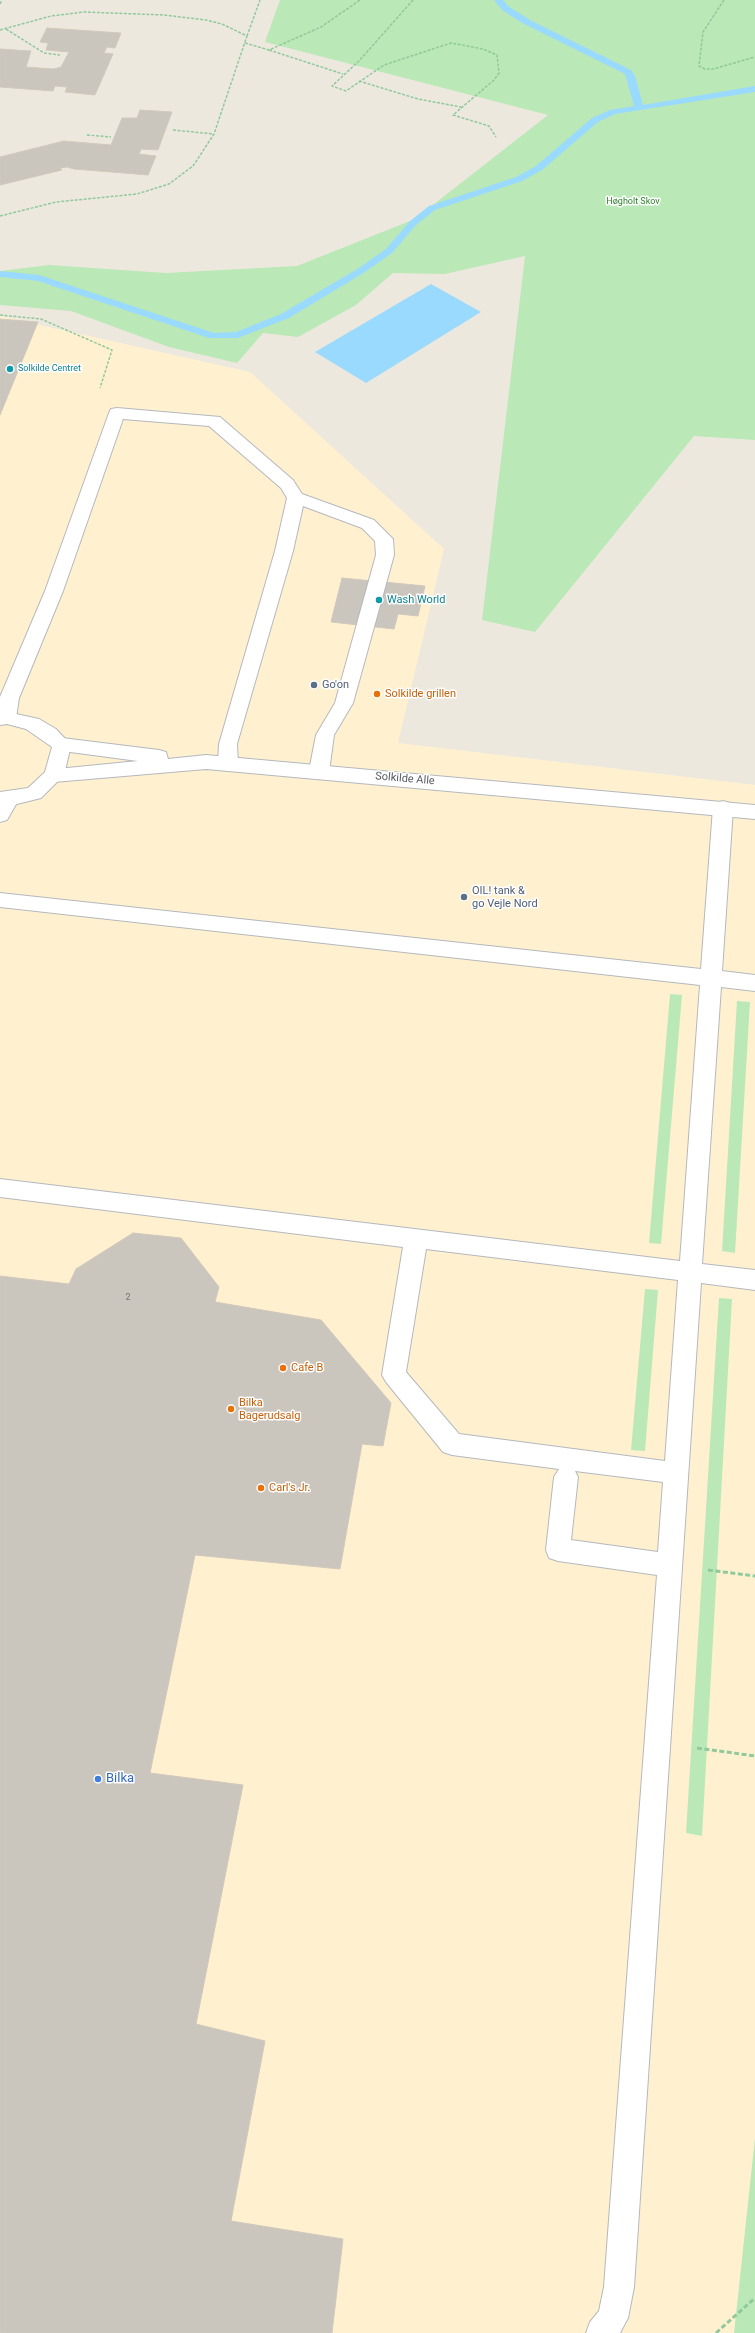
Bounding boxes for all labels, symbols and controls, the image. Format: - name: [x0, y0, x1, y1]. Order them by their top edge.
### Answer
- park label: Høgholt Skov: [606, 197, 660, 207]
- marker: Solkilde Centret: [5, 364, 15, 374]
- place label: Solkilde Centret: [18, 364, 81, 374]
- place label: Wash World: [387, 593, 446, 607]
- marker: Wash World: [374, 595, 384, 605]
- place label: Go'on: [322, 678, 349, 692]
- marker: Go'on: [309, 680, 319, 690]
- place label: Solkilde grillen: [385, 687, 456, 701]
- marker: Solkilde grillen: [372, 689, 382, 699]
- street label: Solkilde Alle: [375, 770, 435, 788]
- place label: OIL! tank & go Vejle Nord: [472, 884, 538, 910]
- marker: OIL! tank & go Vejle Nord: [459, 892, 469, 902]
- house number: 2: [125, 1293, 131, 1303]
- place label: Cafe B: [291, 1361, 323, 1375]
- marker: Cafe B: [278, 1363, 288, 1373]
- place label: Bilka Bagerudsalg: [239, 1396, 300, 1422]
- marker: Bilka Bagerudsalg: [226, 1404, 236, 1414]
- place label: Carl's Jr.: [269, 1481, 310, 1495]
- marker: Carl's Jr.: [256, 1483, 266, 1493]
- place label: Bilka: [106, 1771, 134, 1787]
- marker: Bilka: [93, 1774, 103, 1784]

